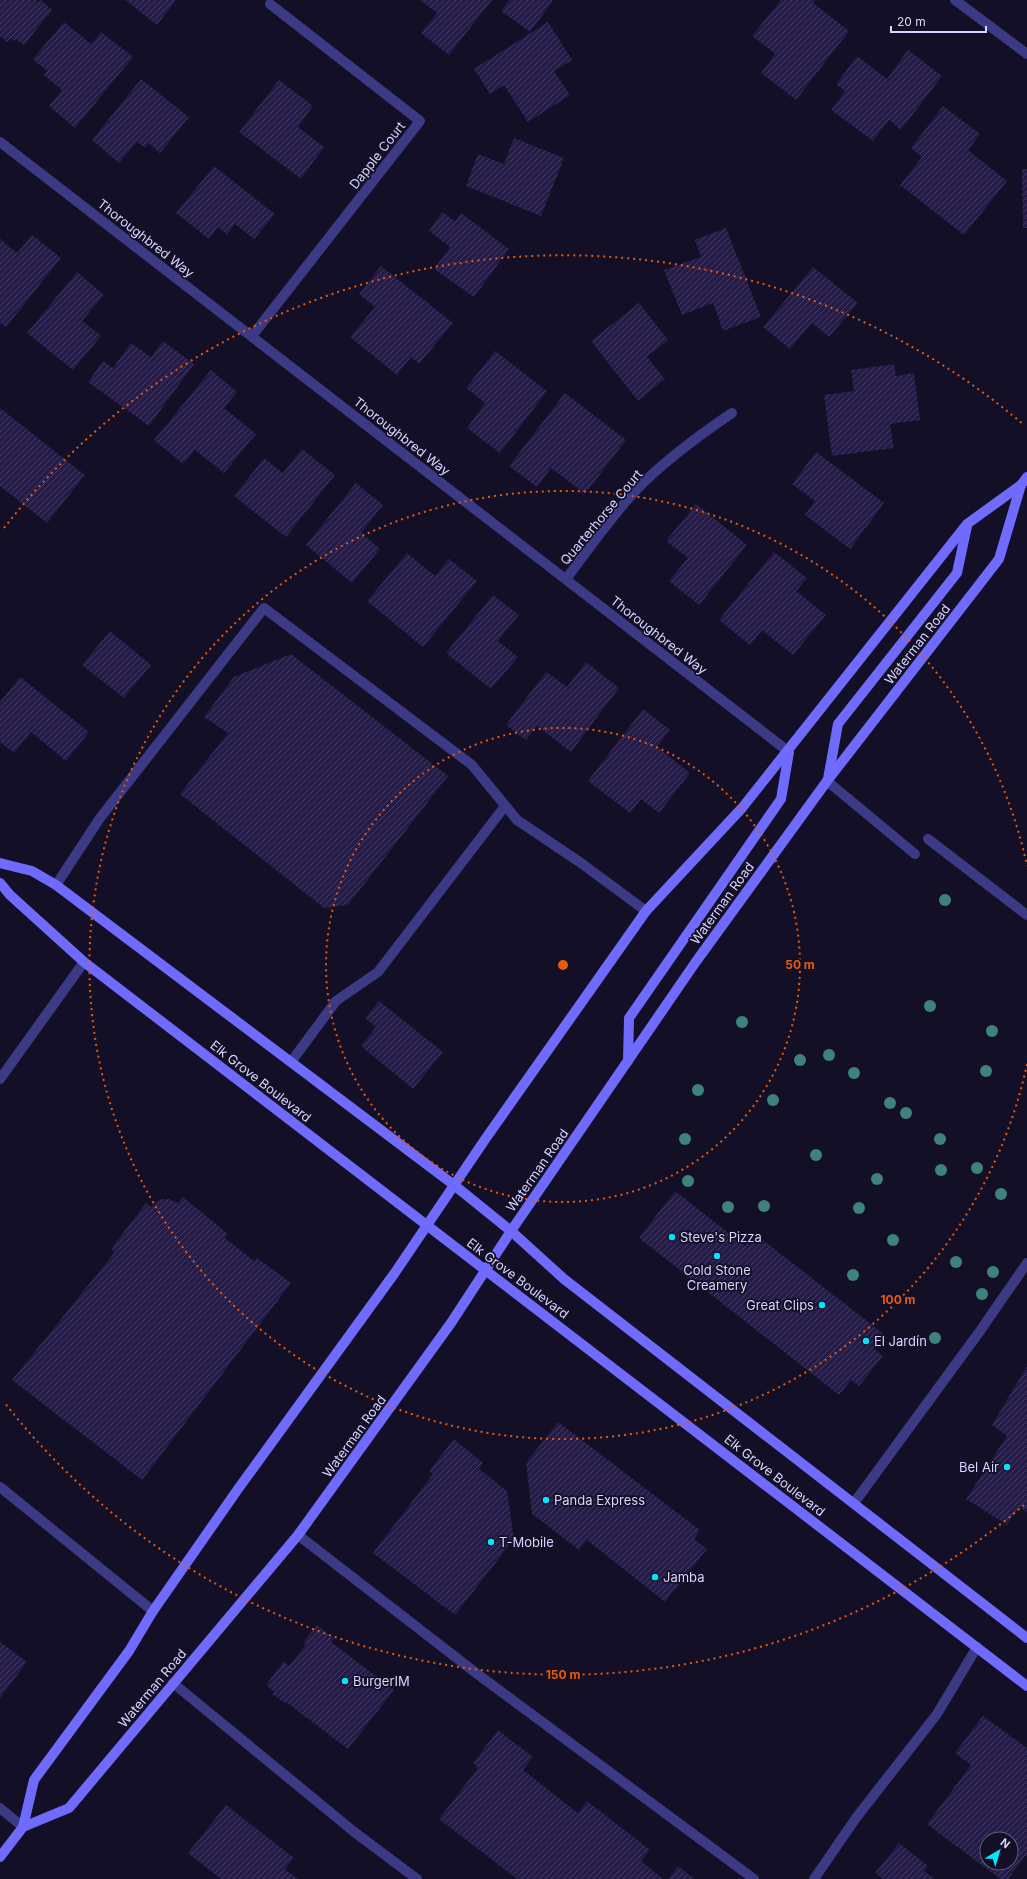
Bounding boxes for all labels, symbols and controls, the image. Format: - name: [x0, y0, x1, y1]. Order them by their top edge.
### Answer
- scale bar: [891, 8, 986, 34]
- text: 20 m: [897, 14, 926, 29]
- street label: Dapple Court: [346, 118, 408, 192]
- street label: Thoroughbred Way: [95, 195, 197, 281]
- street label: Thoroughbred Way: [351, 393, 453, 479]
- street label: Quarterhorse Court: [556, 466, 646, 568]
- street label: Thoroughbred Way: [608, 592, 710, 678]
- street label: Waterman Road: [881, 601, 953, 687]
- street label: Waterman Road: [687, 859, 757, 947]
- text: 50 m: [785, 957, 815, 972]
- centre of rings: [556, 958, 570, 972]
- street label: Elk Grove Boulevard: [207, 1037, 315, 1125]
- street label: Waterman Road: [502, 1125, 572, 1215]
- place label: Steve's Pizza: [680, 1229, 762, 1245]
- marker: Steve's Pizza: [667, 1232, 677, 1242]
- street label: Elk Grove Boulevard: [464, 1234, 572, 1322]
- marker: Cold Stone Creamery: [712, 1251, 722, 1261]
- place label: Cold Stone Creamery: [683, 1262, 751, 1293]
- text: 100 m: [880, 1292, 916, 1307]
- place label: Great Clips: [746, 1297, 814, 1313]
- marker: Great Clips: [817, 1300, 827, 1310]
- place label: El Jardín: [874, 1333, 927, 1349]
- marker: El Jardín: [861, 1336, 871, 1346]
- street label: Waterman Road: [319, 1392, 389, 1480]
- street label: Elk Grove Boulevard: [721, 1431, 829, 1519]
- place label: Bel Air: [959, 1459, 999, 1475]
- marker: Bel Air: [1002, 1462, 1012, 1472]
- place label: Panda Express: [554, 1492, 645, 1508]
- marker: Panda Express: [541, 1495, 551, 1505]
- place label: T-Mobile: [499, 1534, 554, 1550]
- marker: T-Mobile: [486, 1537, 496, 1547]
- place label: Jamba: [663, 1569, 705, 1585]
- marker: Jamba: [650, 1572, 660, 1582]
- street label: Waterman Road: [114, 1645, 190, 1731]
- text: 150 m: [546, 1667, 580, 1682]
- place label: BurgerIM: [353, 1673, 410, 1689]
- marker: BurgerIM: [340, 1676, 350, 1686]
- north arrow: [979, 1831, 1019, 1871]
- text: N: [998, 1835, 1013, 1851]

